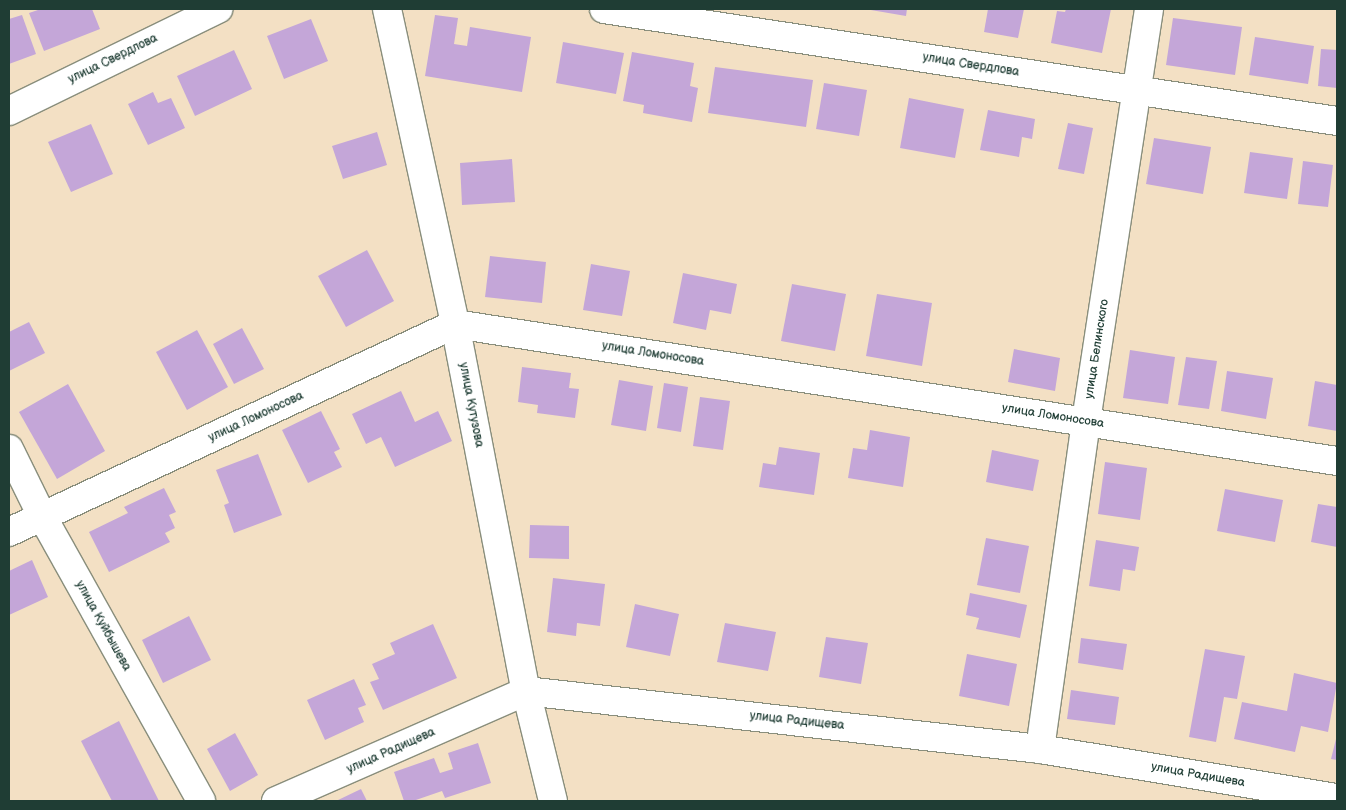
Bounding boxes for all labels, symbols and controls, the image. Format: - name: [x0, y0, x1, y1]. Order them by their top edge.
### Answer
- street label: улица Свердлова: [66, 31, 160, 87]
- street label: улица Свердлова: [922, 50, 1020, 80]
- street label: улица Белинского: [1082, 298, 1112, 400]
- street label: улица Ломоносова: [601, 339, 705, 369]
- street label: улица Кутузова: [456, 361, 486, 449]
- street label: улица Ломоносова: [206, 389, 306, 445]
- street label: улица Ломоносова: [1001, 401, 1105, 431]
- street label: улица Куйбышева: [72, 578, 134, 674]
- street label: улица Радищева: [749, 709, 845, 733]
- street label: улица Радищева: [345, 725, 437, 777]
- street label: улица Радищева: [1150, 760, 1246, 790]

